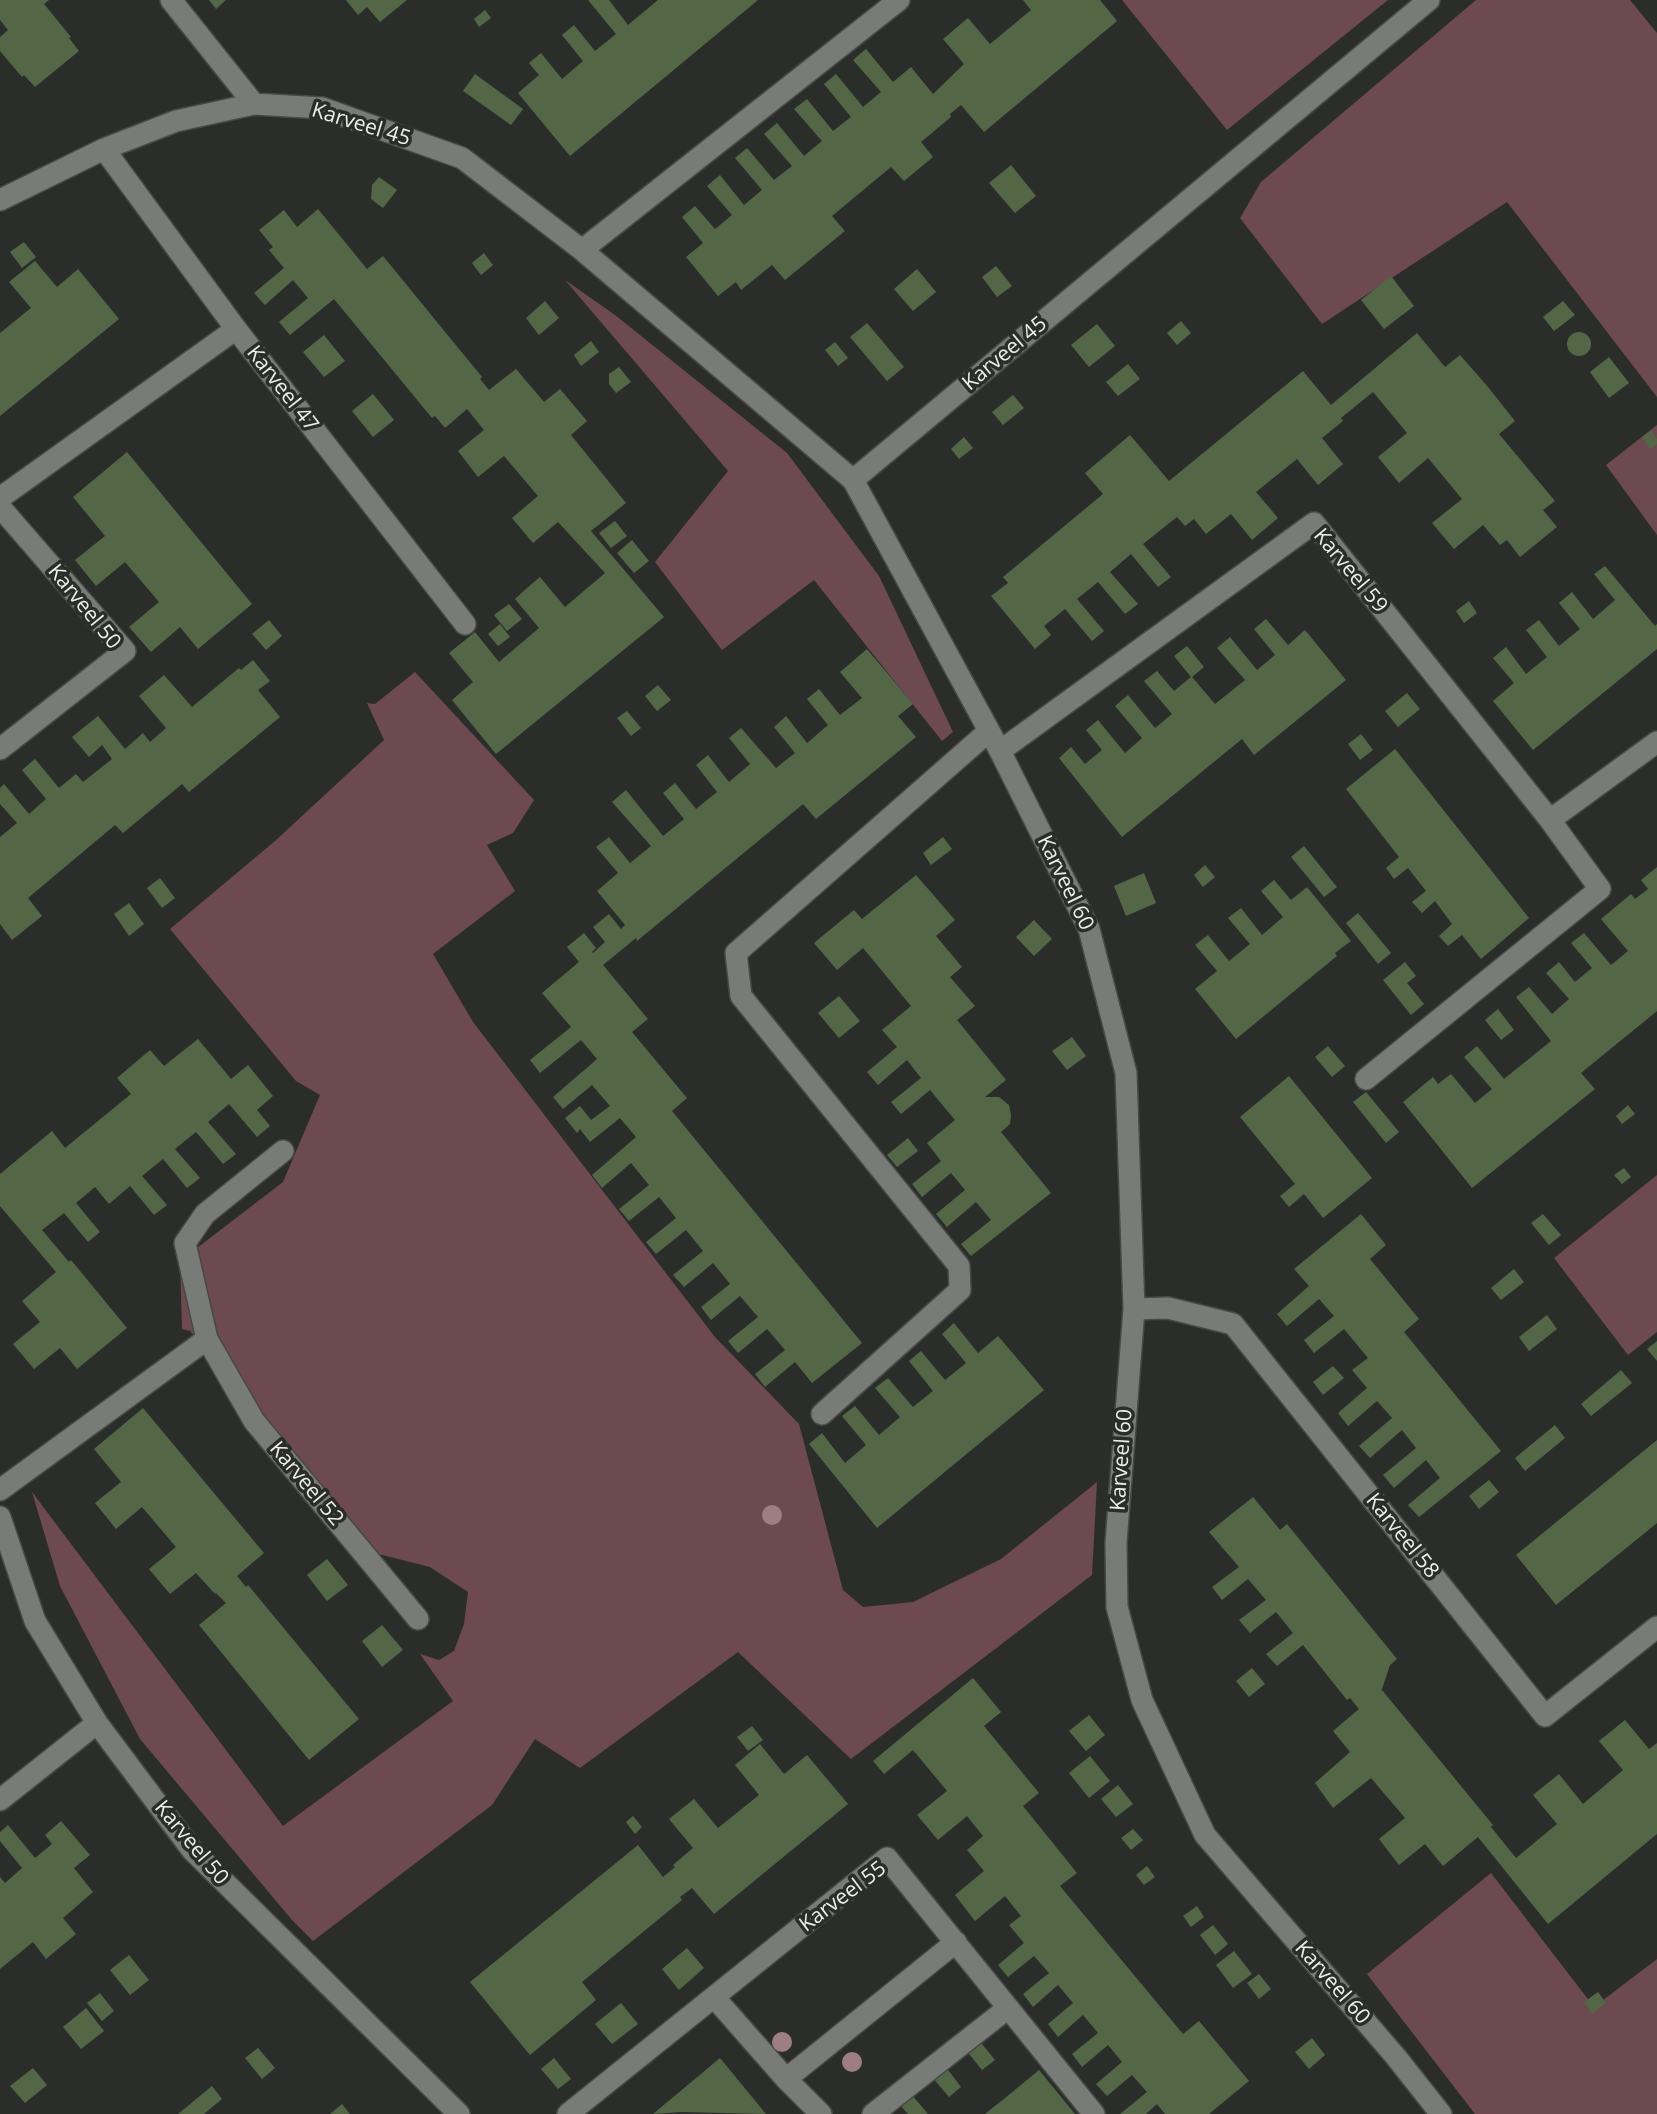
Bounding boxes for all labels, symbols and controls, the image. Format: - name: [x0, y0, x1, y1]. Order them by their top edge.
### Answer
- street label: Karveel 45: [309, 98, 413, 152]
- street label: Karveel 45: [958, 312, 1052, 396]
- street label: Karveel 47: [241, 341, 323, 437]
- street label: Karveel 59: [1308, 524, 1392, 618]
- street label: Karveel 50: [42, 559, 126, 655]
- street label: Karveel 60: [1031, 832, 1099, 934]
- street label: Karveel 60: [1106, 1408, 1138, 1512]
- street label: Karveel 52: [264, 1437, 348, 1531]
- street label: Karveel 58: [1360, 1488, 1444, 1584]
- street label: Karveel 50: [149, 1796, 233, 1890]
- street label: Karveel 55: [795, 1856, 891, 1938]
- street label: Karveel 60: [1289, 1936, 1375, 2030]

